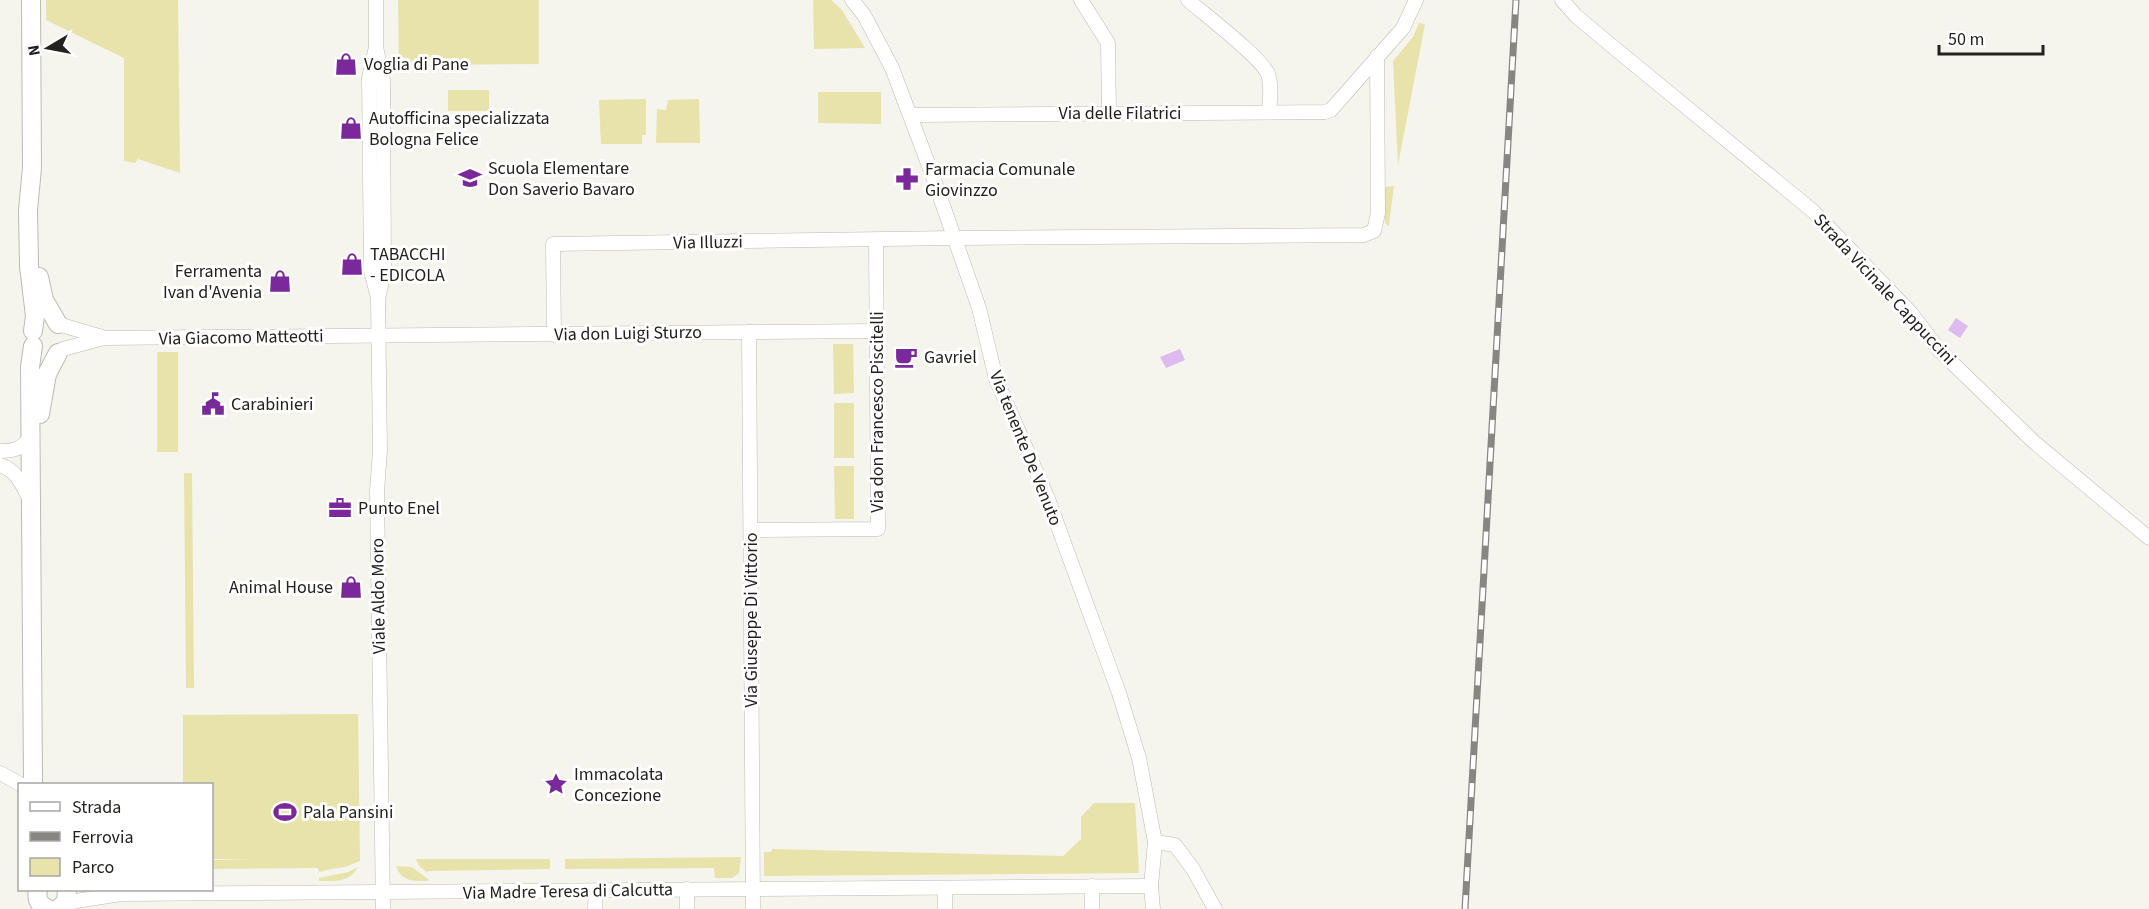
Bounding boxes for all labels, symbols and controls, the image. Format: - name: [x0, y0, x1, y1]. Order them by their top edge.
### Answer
- north arrow: [18, 18, 78, 78]
- scale bar: [1939, 18, 2042, 56]
- text: 50 m: [1948, 27, 1984, 52]
- text: N: [22, 43, 46, 58]
- shop icon: Voglia di Pane: [333, 51, 359, 77]
- place label: Voglia di Pane: [364, 52, 469, 77]
- street label: Via delle Filatrici: [1058, 101, 1182, 126]
- place label: Autofficina specializzata Bologna Felice: [369, 106, 550, 152]
- shop icon: Autofficina specializzata Bologna Felice: [338, 115, 364, 141]
- place label: Scuola Elementare Don Saverio Bavaro: [488, 156, 635, 202]
- place label: Farmacia Comunale Giovinzzo: [925, 157, 1075, 203]
- school or university icon: Scuola Elementare Don Saverio Bavaro: [457, 165, 483, 191]
- pharmacy icon: Farmacia Comunale Giovinzzo: [894, 166, 920, 192]
- street label: Strada Vicinale Cappuccini: [1808, 208, 1962, 371]
- street label: Via Illuzzi: [673, 229, 743, 256]
- place label: TABACCHI - EDICOLA: [370, 242, 445, 288]
- shop icon: TABACCHI - EDICOLA: [339, 251, 365, 277]
- place label: Ferramenta Ivan d'Avenia: [163, 259, 262, 305]
- shop icon: Ferramenta Ivan d'Avenia: [267, 268, 293, 294]
- street label: Via don Francesco Piscitelli: [865, 311, 890, 513]
- street label: Via don Luigi Sturzo: [554, 320, 702, 347]
- street label: Via Giacomo Matteotti: [158, 324, 324, 351]
- cafe icon: Gavriel: [893, 344, 919, 370]
- place label: Gavriel: [924, 345, 977, 370]
- street label: Via tenente De Venuto: [983, 367, 1068, 529]
- public building icon: Carabinieri: [200, 391, 226, 417]
- place label: Carabinieri: [231, 392, 314, 417]
- office icon: Punto Enel: [327, 495, 353, 521]
- place label: Punto Enel: [358, 496, 440, 521]
- street label: Via Giuseppe Di Vittorio: [739, 532, 764, 708]
- street label: Viale Aldo Moro: [365, 538, 392, 654]
- shop icon: Animal House: [338, 574, 364, 600]
- place label: Animal House: [229, 575, 333, 600]
- place label: Immacolata Concezione: [574, 762, 663, 808]
- place icon: Immacolata Concezione: [543, 771, 569, 797]
- legend: [18, 783, 213, 891]
- text: Strada: [72, 795, 121, 820]
- sports icon: Pala Pansini: [272, 799, 298, 825]
- place label: Pala Pansini: [303, 800, 393, 825]
- text: Ferrovia: [72, 825, 133, 850]
- text: Parco: [72, 855, 114, 880]
- street label: Via Madre Teresa di Calcutta: [463, 877, 673, 906]

